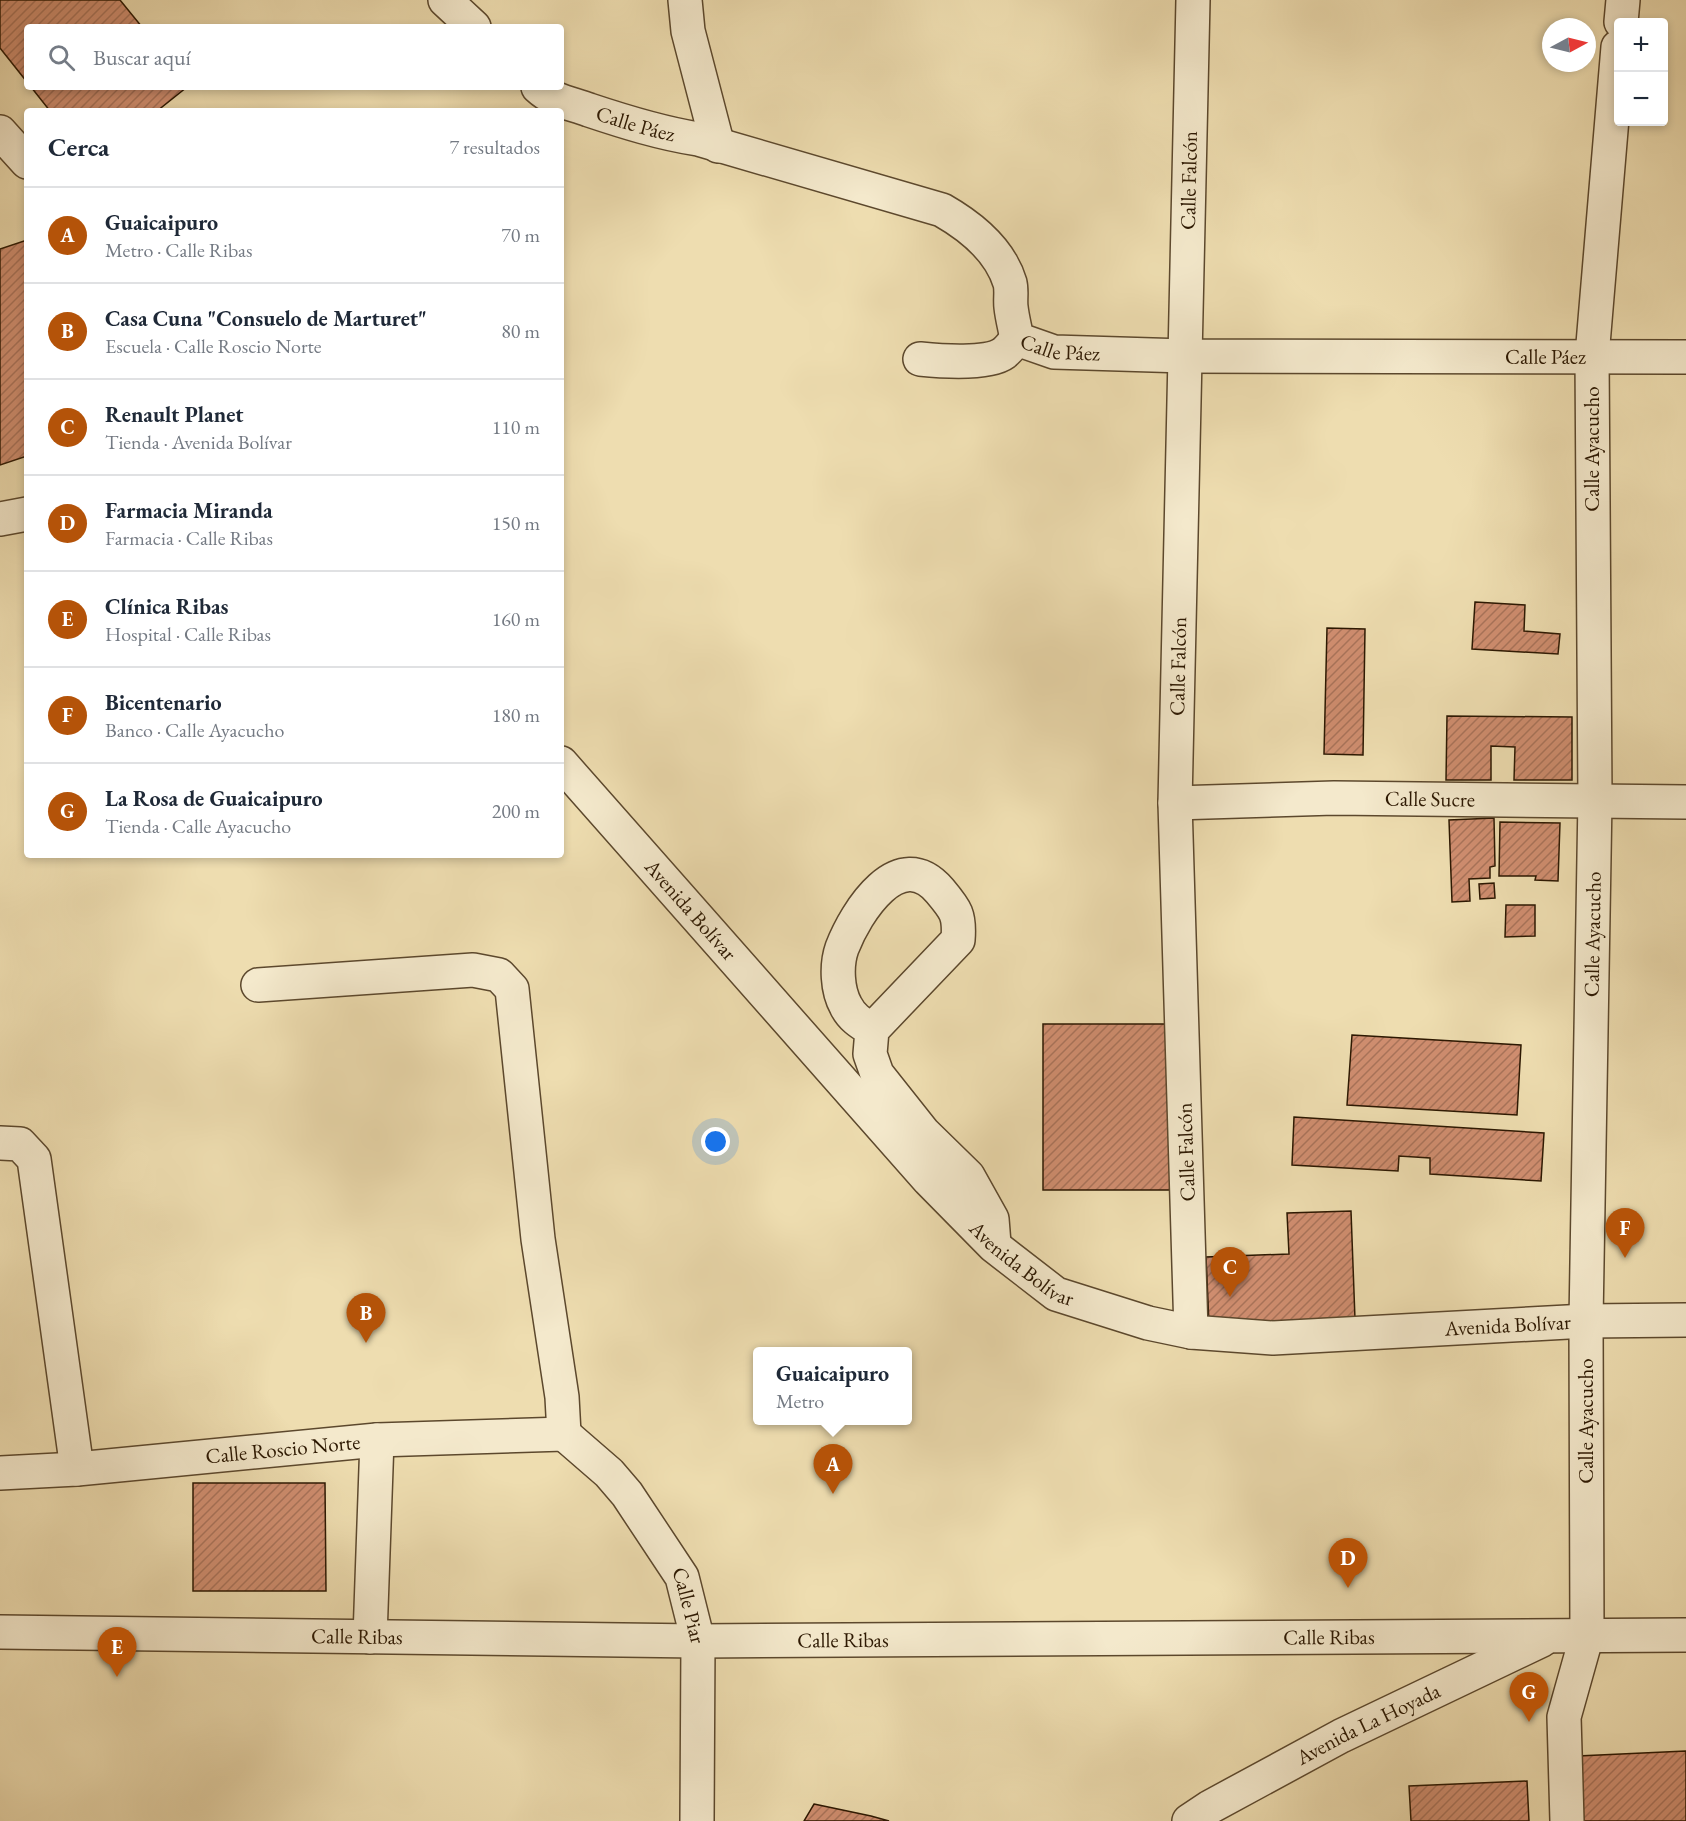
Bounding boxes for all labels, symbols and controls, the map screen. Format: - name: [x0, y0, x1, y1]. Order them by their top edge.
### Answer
- north arrow: [1542, 18, 1596, 72]
- map controls: [1614, 18, 1668, 126]
- button: +: [1614, 18, 1668, 72]
- search box: [24, 24, 564, 90]
- icon: search: [45, 41, 78, 74]
- text: Buscar aquí: [93, 43, 191, 72]
- button: −: [1614, 72, 1668, 126]
- street label: Calle Páez: [593, 99, 678, 147]
- text: Cerca: [48, 130, 109, 164]
- street label: Calle Falcón: [1174, 131, 1203, 230]
- text: 7 resultados: [449, 134, 540, 160]
- text: Guaicaipuro: [105, 208, 218, 237]
- text: A: [60, 222, 75, 248]
- text: 70 m: [501, 222, 540, 248]
- text: Metro · Calle Ribas: [105, 237, 252, 263]
- text: Casa Cuna "Consuelo de Marturet": [105, 304, 427, 333]
- text: B: [61, 318, 74, 344]
- text: 80 m: [501, 318, 540, 344]
- street label: Calle Páez: [1017, 327, 1100, 366]
- text: Escuela · Calle Roscio Norte: [105, 333, 322, 359]
- street label: Calle Páez: [1505, 343, 1586, 370]
- street label: Calle Ayacucho: [1578, 386, 1605, 512]
- text: Renault Planet: [105, 400, 244, 429]
- text: C: [60, 414, 75, 440]
- text: 110 m: [492, 414, 540, 440]
- text: Tienda · Avenida Bolívar: [105, 429, 292, 455]
- text: Farmacia Miranda: [105, 496, 273, 525]
- text: D: [60, 510, 75, 536]
- text: 150 m: [492, 510, 540, 536]
- text: Farmacia · Calle Ribas: [105, 525, 273, 551]
- text: Clínica Ribas: [105, 592, 228, 621]
- text: E: [62, 606, 73, 632]
- text: 160 m: [492, 606, 540, 632]
- street label: Calle Falcón: [1163, 616, 1192, 716]
- text: Hospital · Calle Ribas: [105, 621, 271, 647]
- text: Bicentenario: [105, 688, 222, 717]
- text: F: [62, 702, 73, 728]
- text: 180 m: [492, 702, 540, 728]
- text: Banco · Calle Ayacucho: [105, 717, 284, 743]
- text: La Rosa de Guaicaipuro: [105, 784, 323, 813]
- street label: Calle Sucre: [1385, 785, 1475, 813]
- text: G: [60, 798, 75, 824]
- text: 200 m: [492, 798, 540, 824]
- text: Tienda · Calle Ayacucho: [105, 813, 291, 839]
- street label: Avenida Bolívar: [638, 853, 743, 966]
- street label: Calle Ayacucho: [1578, 871, 1607, 997]
- street label: Calle Falcón: [1170, 1102, 1201, 1202]
- your location: [701, 1127, 730, 1156]
- pin: F: [1606, 1208, 1644, 1258]
- street label: Avenida Bolívar: [963, 1214, 1077, 1312]
- pin: C: [1210, 1248, 1250, 1297]
- pin: B: [346, 1294, 386, 1343]
- street label: Avenida Bolívar: [1443, 1308, 1572, 1342]
- popup: [753, 1347, 912, 1425]
- street label: Calle Ayacucho: [1572, 1358, 1599, 1484]
- text: Guaicaipuro: [776, 1359, 889, 1388]
- text: Metro: [776, 1388, 824, 1414]
- street label: Calle Roscio Norte: [204, 1428, 361, 1469]
- pin: A: [814, 1444, 852, 1494]
- pin: D: [1328, 1538, 1368, 1588]
- street label: Calle Piar: [666, 1561, 712, 1646]
- street label: Calle Ribas: [311, 1622, 403, 1650]
- street label: Calle Ribas: [1283, 1623, 1375, 1650]
- street label: Calle Ribas: [797, 1626, 889, 1653]
- pin: E: [98, 1628, 136, 1677]
- pin: G: [1510, 1672, 1549, 1722]
- street label: Avenida La Hoyada: [1290, 1676, 1445, 1771]

